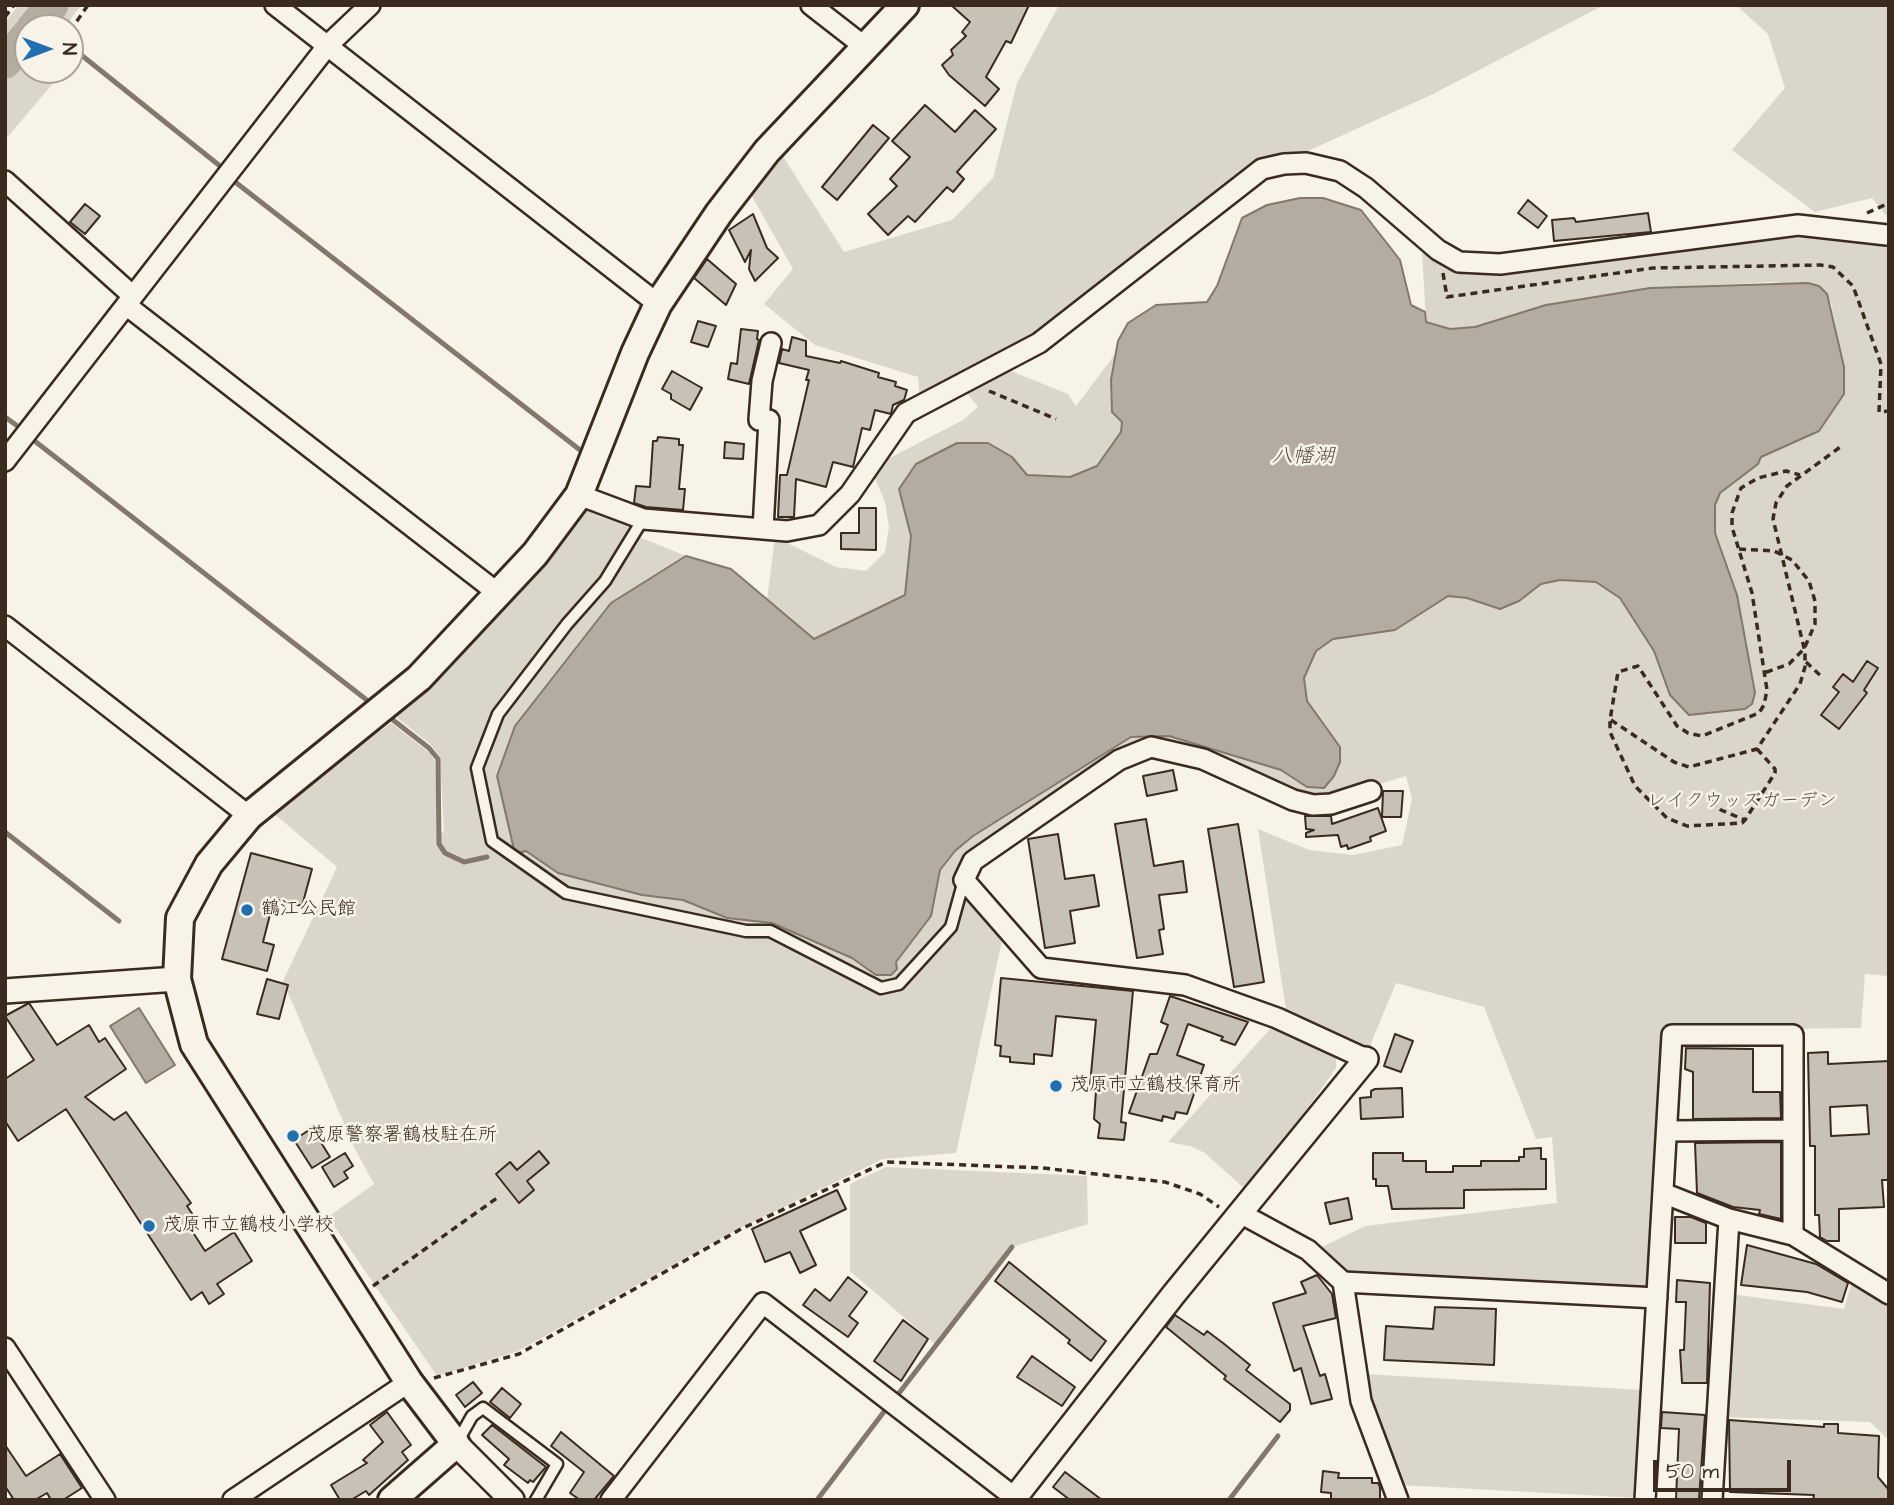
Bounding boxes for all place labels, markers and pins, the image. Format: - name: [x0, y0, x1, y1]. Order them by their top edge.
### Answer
- place label: 鶴江公民館: [261, 899, 356, 921]
- marker: 鶴江公民館: [239, 902, 255, 918]
- place label: 茂原市立鶴枝保育所: [1070, 1075, 1241, 1097]
- marker: 茂原市立鶴枝保育所: [1048, 1078, 1064, 1094]
- place label: 茂原警察署鶴枝駐在所: [307, 1125, 497, 1147]
- marker: 茂原警察署鶴枝駐在所: [285, 1128, 301, 1144]
- place label: 茂原市立鶴枝小学校: [163, 1215, 334, 1237]
- marker: 茂原市立鶴枝小学校: [141, 1218, 157, 1234]

